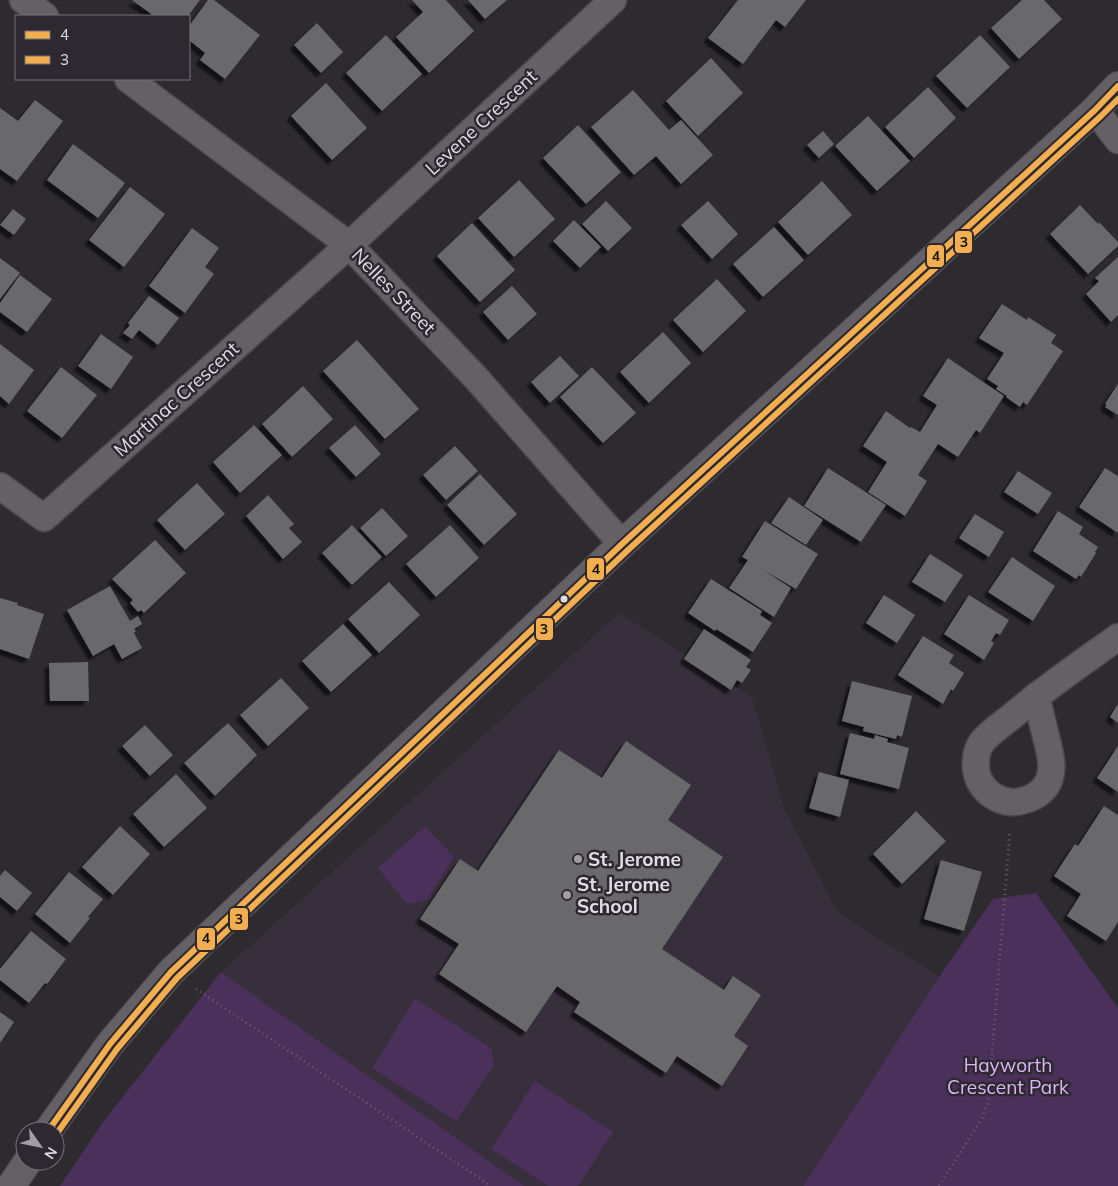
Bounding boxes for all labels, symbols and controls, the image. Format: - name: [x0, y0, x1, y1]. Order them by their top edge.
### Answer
- legend: [15, 15, 190, 80]
- text: 4: [60, 25, 69, 44]
- text: 3: [60, 50, 69, 69]
- street label: Levene Crescent: [420, 64, 542, 180]
- line badge: 3: [954, 230, 973, 254]
- text: 3: [960, 233, 968, 251]
- street label: Nelles Street: [347, 243, 441, 339]
- line badge: 4: [926, 244, 945, 268]
- text: 4: [932, 247, 941, 265]
- street label: Martinac Crescent: [109, 336, 244, 461]
- line badge: 4: [586, 557, 605, 581]
- text: 4: [592, 560, 601, 578]
- unlabelled marker: [559, 594, 569, 604]
- line badge: 3: [535, 617, 554, 641]
- text: 3: [540, 620, 548, 638]
- place label: St. Jerome: [588, 847, 681, 871]
- marker: St. Jerome: [572, 853, 584, 865]
- place label: St. Jerome School: [577, 872, 670, 918]
- marker: St. Jerome School: [561, 889, 573, 901]
- line badge: 3: [229, 907, 249, 931]
- text: 3: [235, 910, 243, 928]
- line badge: 4: [196, 927, 216, 951]
- text: 4: [202, 929, 211, 947]
- park label: Hayworth Crescent Park: [947, 1053, 1069, 1099]
- north arrow: [15, 1121, 65, 1171]
- text: N: [40, 1144, 61, 1162]

